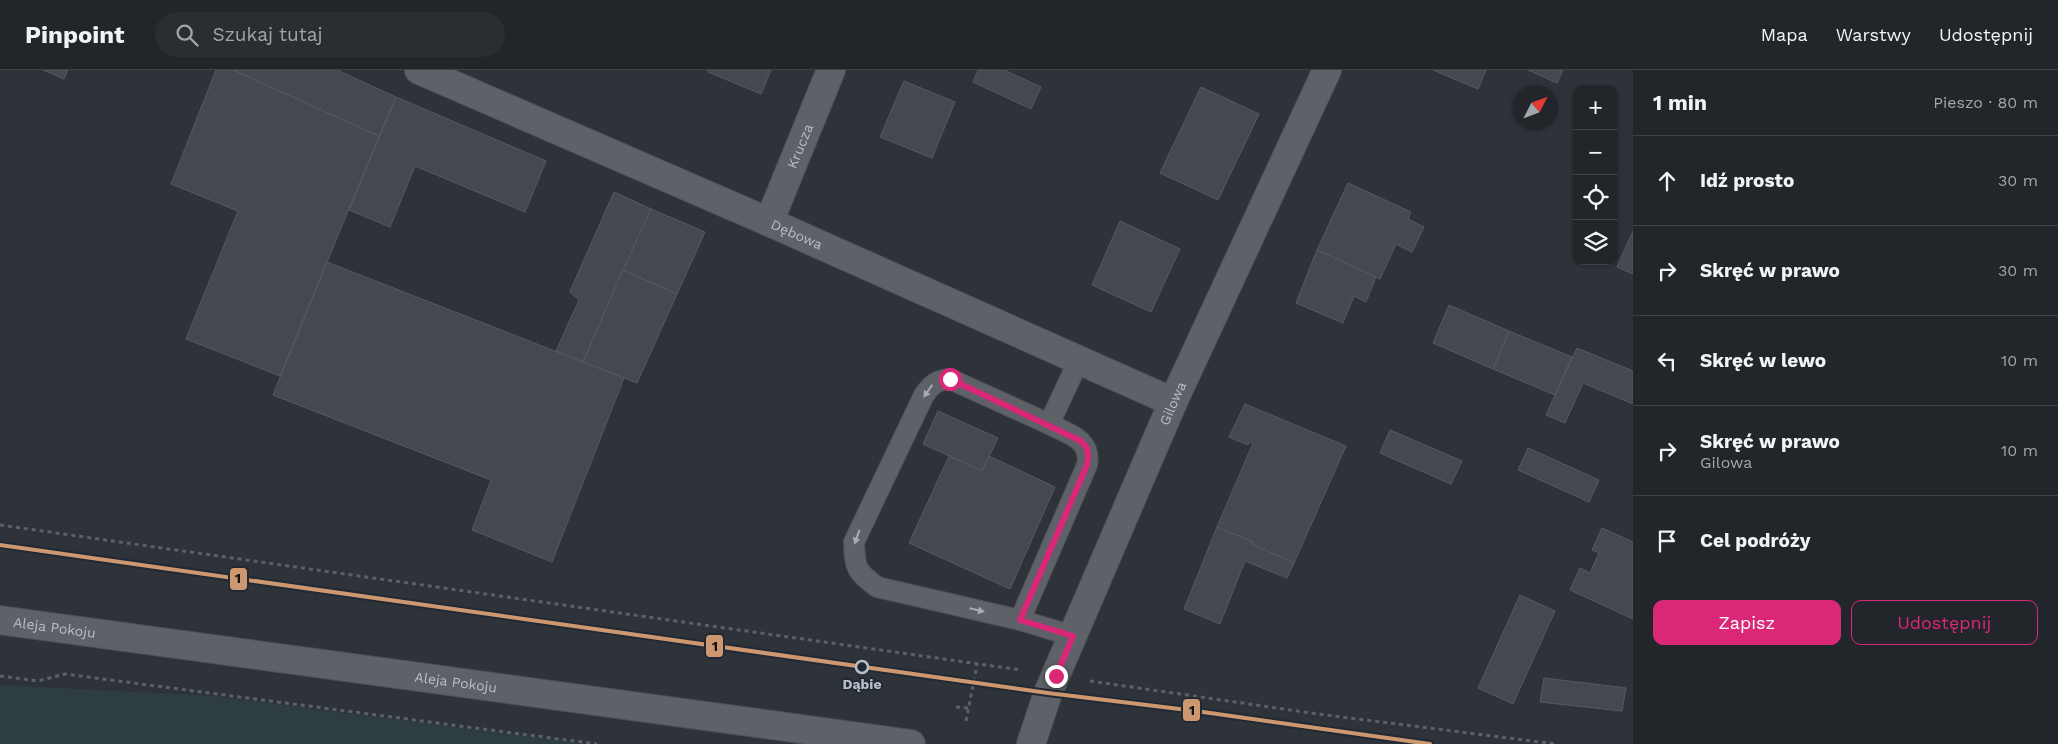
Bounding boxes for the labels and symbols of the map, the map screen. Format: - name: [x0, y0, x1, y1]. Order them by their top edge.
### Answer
- north arrow: [1513, 85, 1558, 130]
- street label: Krucza: [784, 121, 816, 171]
- street label: Dębowa: [769, 216, 825, 253]
- route start: [939, 368, 962, 391]
- street label: Gilowa: [1156, 379, 1189, 428]
- one-way arrow: [923, 384, 933, 398]
- one-way arrow: [853, 530, 861, 545]
- line badge: 1: [229, 567, 248, 591]
- text: 1: [235, 570, 241, 586]
- one-way arrow: [970, 606, 985, 614]
- street label: Aleja Pokoju: [12, 614, 97, 641]
- line badge: 1: [705, 634, 724, 658]
- text: 1: [712, 638, 718, 654]
- marker: Dąbie: [855, 660, 869, 674]
- route end: [1045, 665, 1068, 688]
- street label: Aleja Pokoju: [414, 669, 498, 696]
- place label: Dąbie: [842, 676, 882, 692]
- line badge: 1: [1182, 698, 1201, 722]
- text: 1: [1189, 702, 1195, 718]

